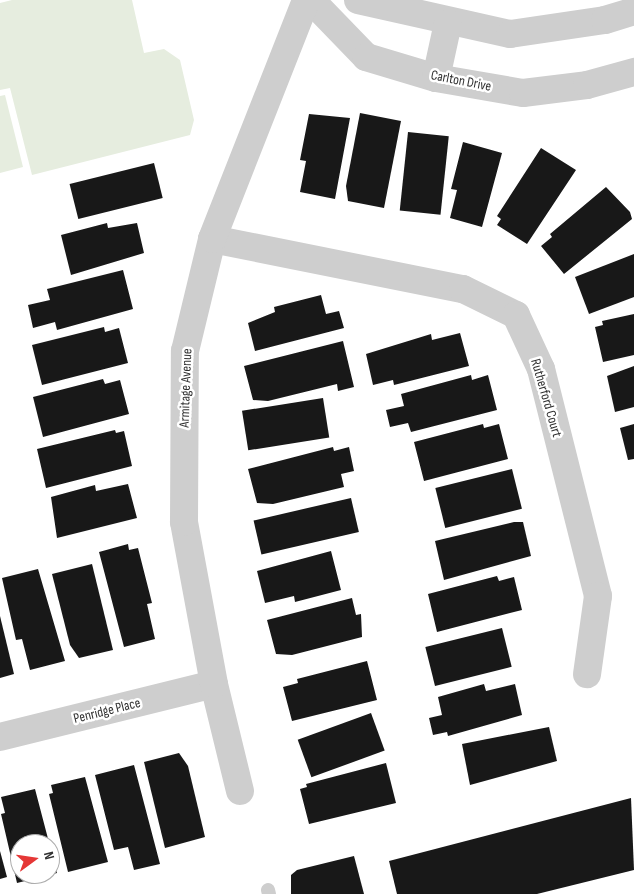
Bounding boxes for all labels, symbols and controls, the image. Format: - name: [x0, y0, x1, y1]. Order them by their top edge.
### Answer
- street label: Carlton Drive: [429, 67, 493, 95]
- street label: Armitage Avenue: [176, 348, 196, 428]
- street label: Rutherford Court: [527, 357, 565, 439]
- street label: Penridge Place: [72, 695, 142, 727]
- north arrow: [10, 834, 60, 884]
- text: N: [40, 850, 58, 861]

